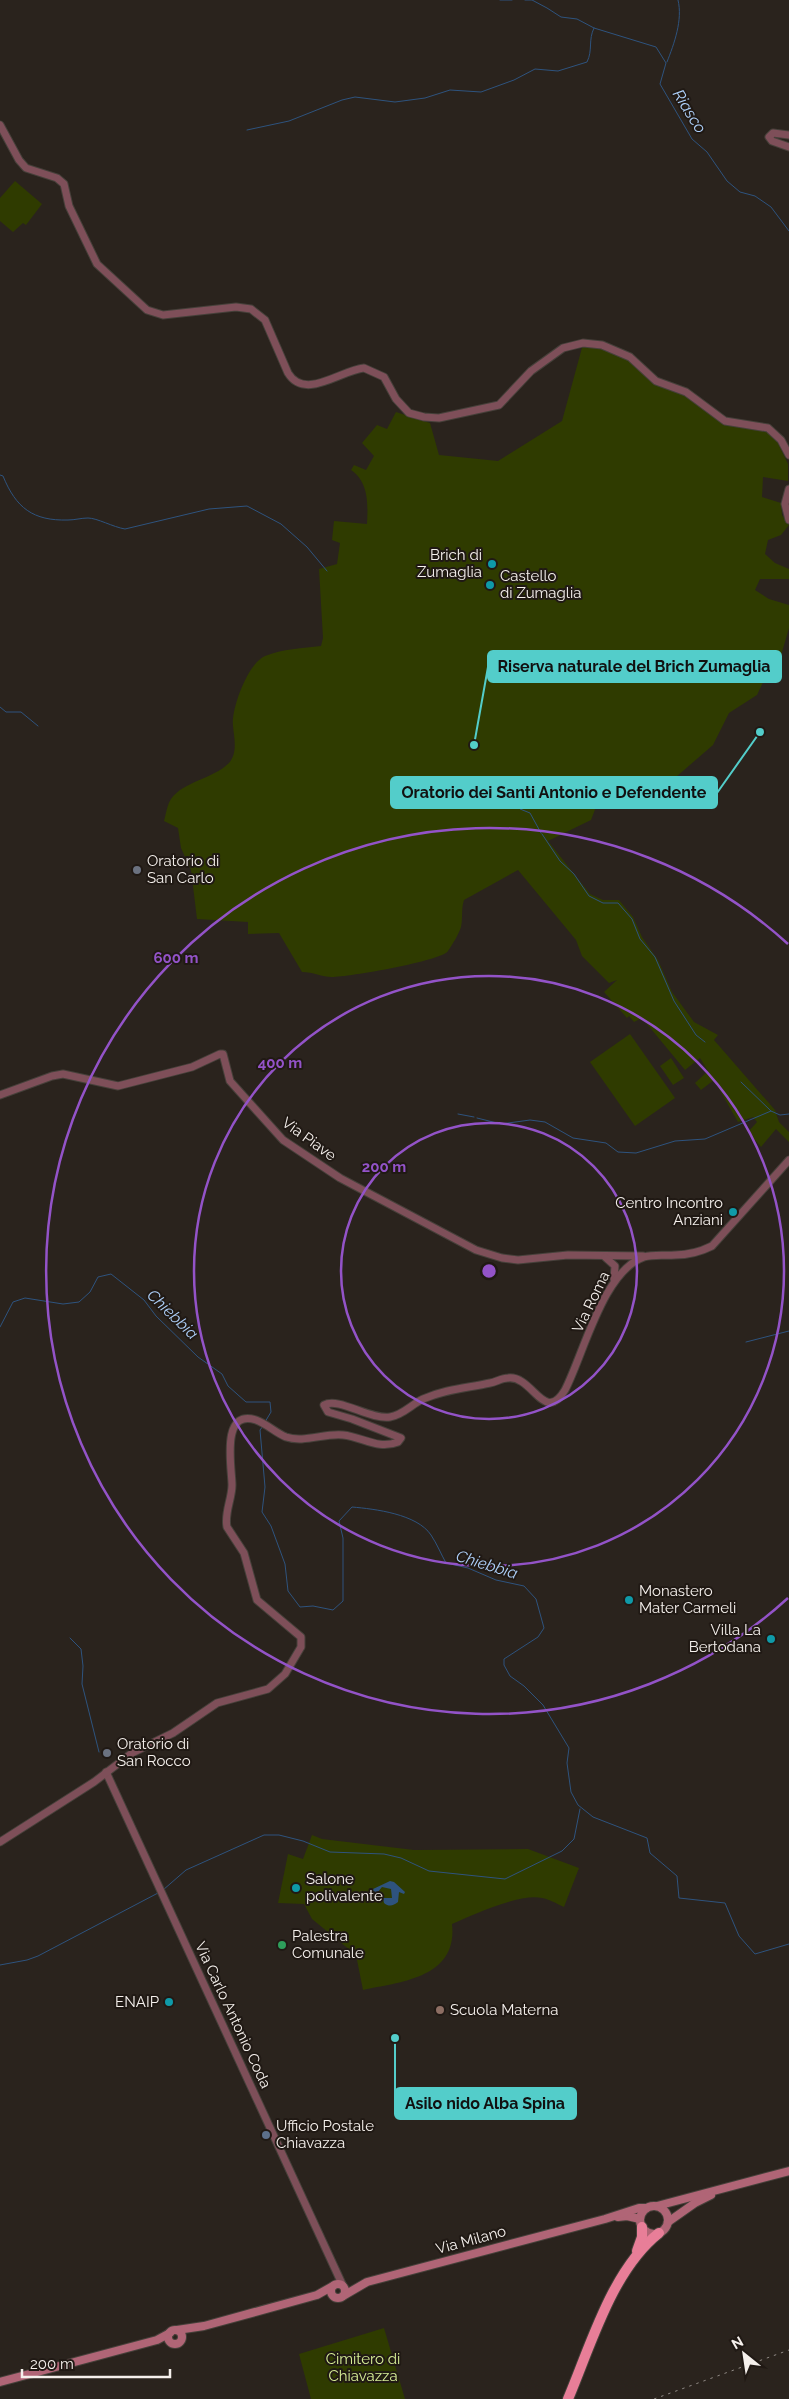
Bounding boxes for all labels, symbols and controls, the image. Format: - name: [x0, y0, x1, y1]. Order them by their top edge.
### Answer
- water label: Riasco: [669, 86, 710, 137]
- place label: Brich di Zumaglia: [417, 546, 482, 581]
- marker: Brich di Zumaglia: [486, 558, 498, 570]
- place label: Castello di Zumaglia: [500, 567, 581, 602]
- marker: Castello di Zumaglia: [484, 579, 496, 591]
- callout: Riserva naturale del Brich Zumaglia: [488, 651, 781, 682]
- text: Riserva naturale del Brich Zumaglia: [498, 657, 770, 676]
- callout: Oratorio dei Santi Antonio e Defendente: [391, 777, 717, 808]
- text: Oratorio dei Santi Antonio e Defendente: [402, 783, 707, 802]
- place label: Oratorio di San Carlo: [147, 852, 219, 887]
- marker: Oratorio di San Carlo: [131, 864, 143, 876]
- text: 600 m: [153, 949, 199, 967]
- text: 400 m: [258, 1054, 302, 1072]
- street label: Via Piave: [278, 1113, 340, 1165]
- text: 200 m: [362, 1158, 406, 1176]
- place label: Centro Incontro Anziani: [615, 1194, 723, 1229]
- marker: Centro Incontro Anziani: [727, 1206, 739, 1218]
- centre of rings: [480, 1262, 498, 1280]
- street label: Via Roma: [568, 1268, 614, 1336]
- water label: Chiebbia: [143, 1286, 202, 1343]
- water label: Chiebbia: [454, 1546, 520, 1583]
- place label: Monastero Mater Carmeli: [639, 1582, 736, 1617]
- marker: Monastero Mater Carmeli: [623, 1594, 635, 1606]
- place label: Villa La Bertodana: [689, 1621, 761, 1656]
- marker: Villa La Bertodana: [765, 1633, 777, 1645]
- place label: Oratorio di San Rocco: [117, 1735, 191, 1770]
- marker: Oratorio di San Rocco: [101, 1747, 113, 1759]
- place label: Salone polivalente: [306, 1870, 383, 1905]
- marker: Salone polivalente: [290, 1882, 302, 1894]
- place label: Palestra Comunale: [292, 1927, 364, 1962]
- street label: Via Carlo Antonio Coda: [191, 1939, 275, 2091]
- marker: Palestra Comunale: [276, 1939, 288, 1951]
- place label: ENAIP: [115, 1993, 159, 2011]
- marker: ENAIP: [163, 1996, 175, 2008]
- place label: Scuola Materna: [450, 2001, 558, 2019]
- marker: Scuola Materna: [434, 2004, 446, 2016]
- callout: Asilo nido Alba Spina: [395, 2088, 576, 2119]
- text: Asilo nido Alba Spina: [405, 2094, 565, 2113]
- place label: Ufficio Postale Chiavazza: [276, 2117, 374, 2152]
- marker: Ufficio Postale Chiavazza: [260, 2129, 272, 2141]
- street label: Via Milano: [434, 2222, 508, 2258]
- north arrow: [719, 2329, 769, 2379]
- text: N: [729, 2333, 746, 2352]
- scale bar: [22, 2346, 170, 2378]
- park label: Cimitero di Chiavazza: [326, 2350, 400, 2385]
- text: 200 m: [30, 2355, 74, 2373]

